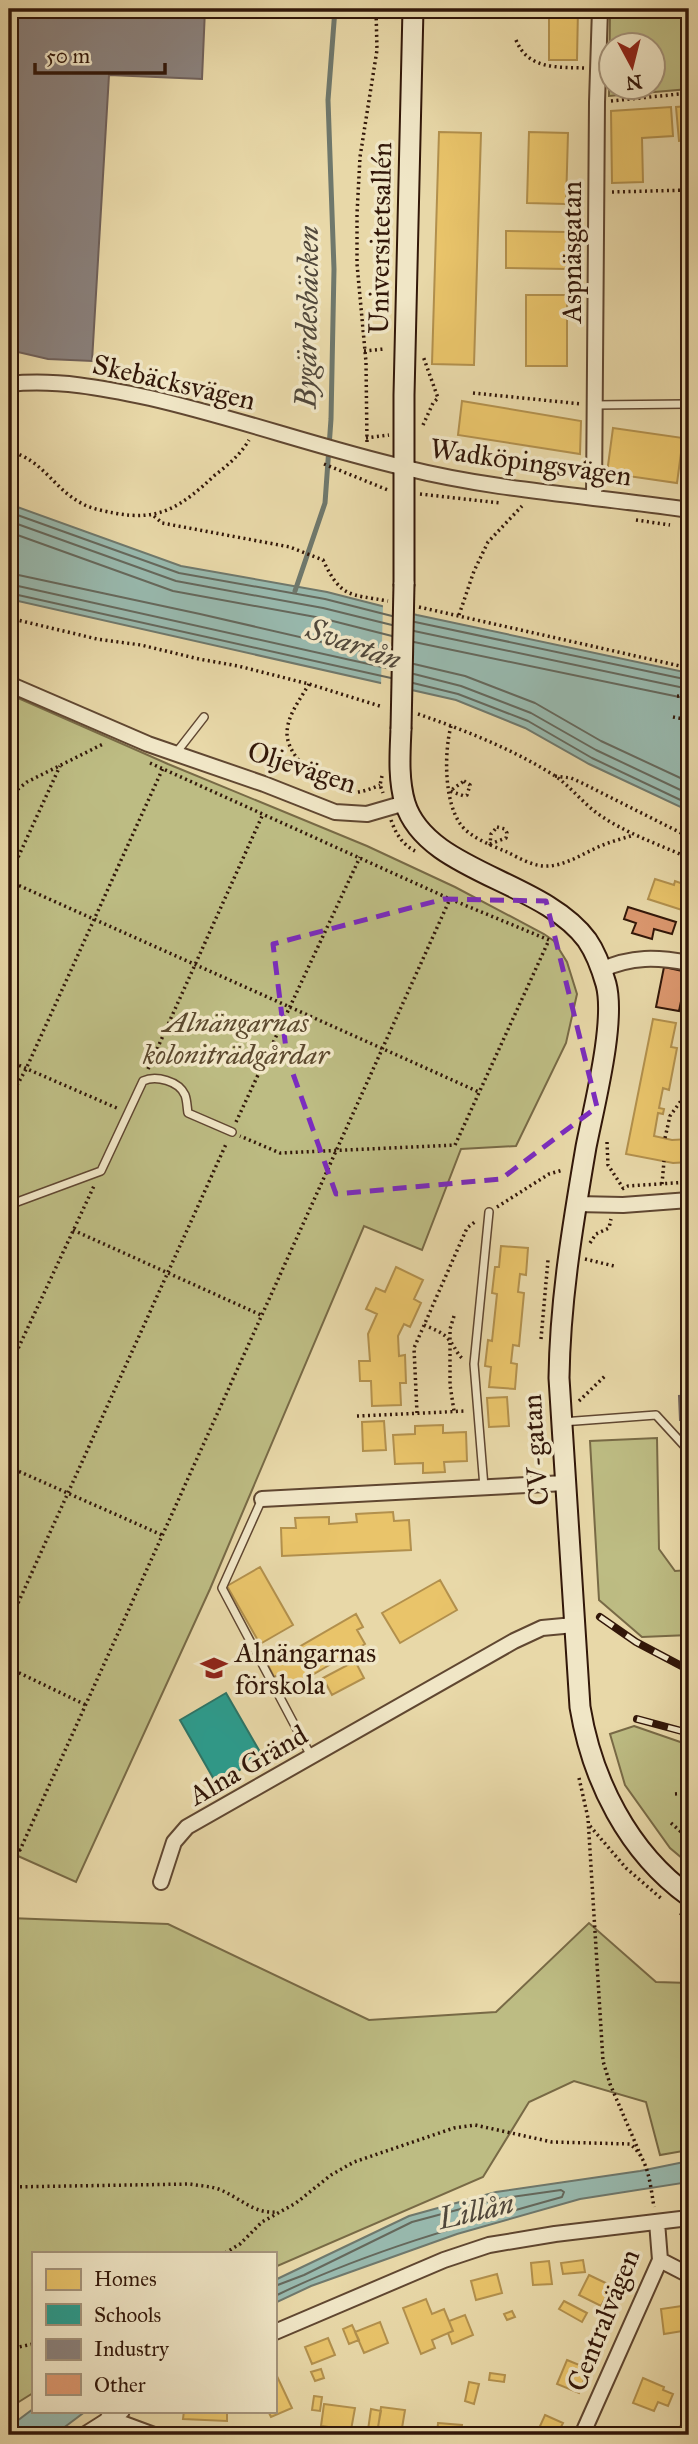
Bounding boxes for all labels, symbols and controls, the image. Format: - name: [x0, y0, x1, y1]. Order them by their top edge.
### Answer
- scale bar: [35, 32, 164, 76]
- north arrow: [596, 32, 666, 102]
- text: 50 m: [46, 43, 91, 69]
- text: N: [625, 70, 643, 95]
- street label: Universitetsallén: [361, 142, 399, 334]
- street label: Aspnäsgatan: [554, 181, 589, 324]
- water label: Bygärdesbäcken: [287, 225, 327, 411]
- street label: Skebäcksvägen: [89, 346, 259, 418]
- street label: Wadköpingsvägen: [428, 431, 634, 493]
- water label: Svartån: [301, 610, 406, 678]
- street label: Oljevägen: [243, 733, 361, 801]
- park label: Alnängarnas koloniträdgårdar: [142, 1005, 330, 1072]
- street label: CV-gatan: [514, 1393, 556, 1507]
- place label: Alnängarnas förskola: [234, 1635, 376, 1702]
- school or university icon: Alnängarnas förskola: [199, 1653, 229, 1683]
- street label: Alna Gränd: [181, 1717, 314, 1814]
- water label: Lillån: [433, 2185, 518, 2238]
- street label: Centralvägen: [559, 2244, 647, 2396]
- legend: [32, 2252, 276, 2412]
- text: Homes: [94, 2266, 157, 2292]
- text: Schools: [94, 2302, 161, 2328]
- text: Industry: [94, 2336, 170, 2362]
- text: Other: [94, 2372, 146, 2398]

